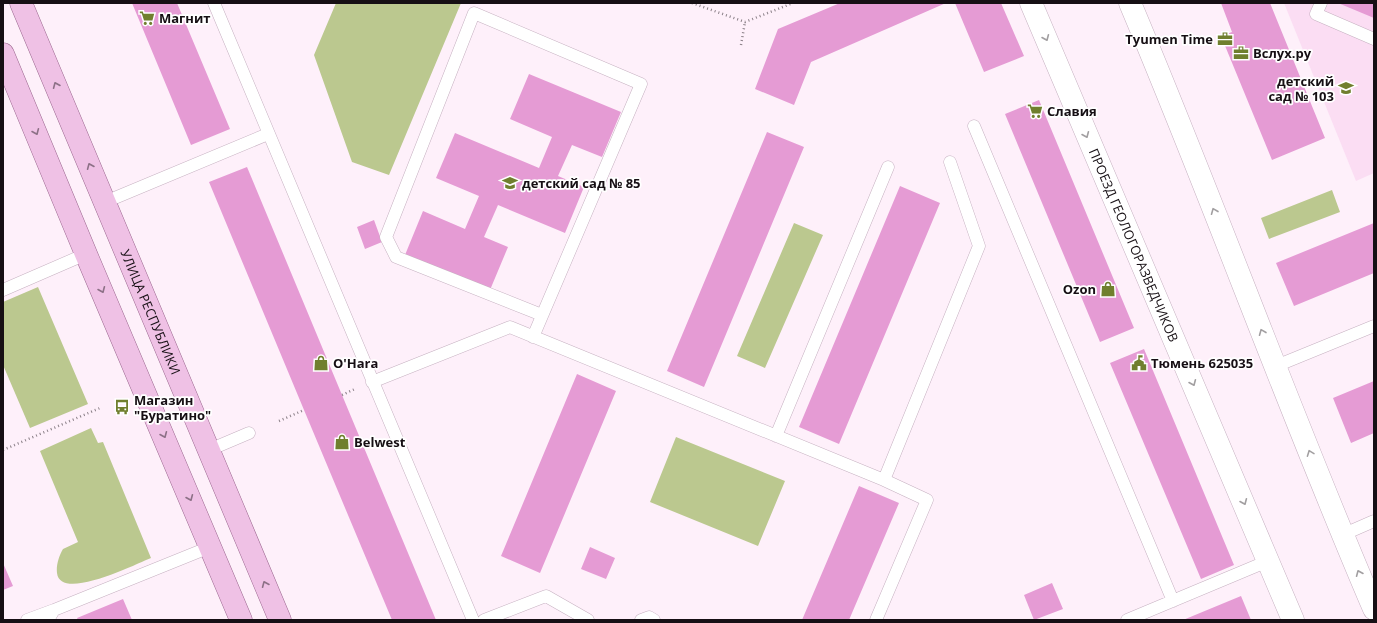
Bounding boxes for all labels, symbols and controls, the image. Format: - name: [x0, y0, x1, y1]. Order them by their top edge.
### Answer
- supermarket icon: Магнит: [138, 9, 156, 27]
- place label: Магнит: [159, 9, 211, 27]
- place label: Tyumen Time: [1125, 30, 1213, 48]
- office icon: Tyumen Time: [1216, 30, 1234, 48]
- one-way arrow: [1041, 33, 1049, 41]
- office icon: Вслух.ру: [1232, 44, 1250, 62]
- place label: Вслух.ру: [1253, 44, 1312, 62]
- place label: детский сад № 103: [1268, 72, 1334, 105]
- school or university icon: детский сад № 103: [1337, 79, 1355, 97]
- one-way arrow: [52, 82, 60, 89]
- supermarket icon: Славия: [1026, 102, 1044, 120]
- place label: Славия: [1047, 102, 1097, 120]
- one-way arrow: [31, 128, 39, 135]
- one-way arrow: [1081, 130, 1089, 138]
- street label: ПРОЕЗД ГЕОЛОГОРАЗВЕДЧИКОВ: [1085, 146, 1183, 345]
- one-way arrow: [86, 162, 94, 169]
- school or university icon: детский сад № 85: [501, 174, 519, 192]
- place label: детский сад № 85: [522, 174, 641, 192]
- one-way arrow: [1211, 208, 1219, 216]
- street label: УЛИЦА РЕСПУБЛИКИ: [116, 247, 185, 377]
- place label: Ozon: [1063, 280, 1096, 298]
- shop icon: Ozon: [1099, 280, 1117, 298]
- one-way arrow: [97, 287, 105, 294]
- one-way arrow: [1259, 328, 1267, 335]
- shop icon: O'Hara: [312, 354, 330, 372]
- place label: O'Hara: [333, 354, 378, 372]
- public building icon: Тюмень 625035: [1130, 354, 1148, 372]
- place label: Тюмень 625035: [1151, 354, 1253, 372]
- one-way arrow: [1188, 378, 1196, 386]
- place label: Магазин "Буратино": [134, 391, 211, 424]
- bus stop icon: Магазин "Буратино": [113, 398, 131, 416]
- one-way arrow: [159, 431, 167, 439]
- shop icon: Belwest: [333, 433, 351, 451]
- place label: Belwest: [354, 433, 406, 451]
- one-way arrow: [1307, 449, 1315, 457]
- one-way arrow: [185, 494, 193, 502]
- one-way arrow: [1239, 499, 1247, 506]
- one-way arrow: [1355, 570, 1363, 577]
- one-way arrow: [262, 581, 270, 588]

